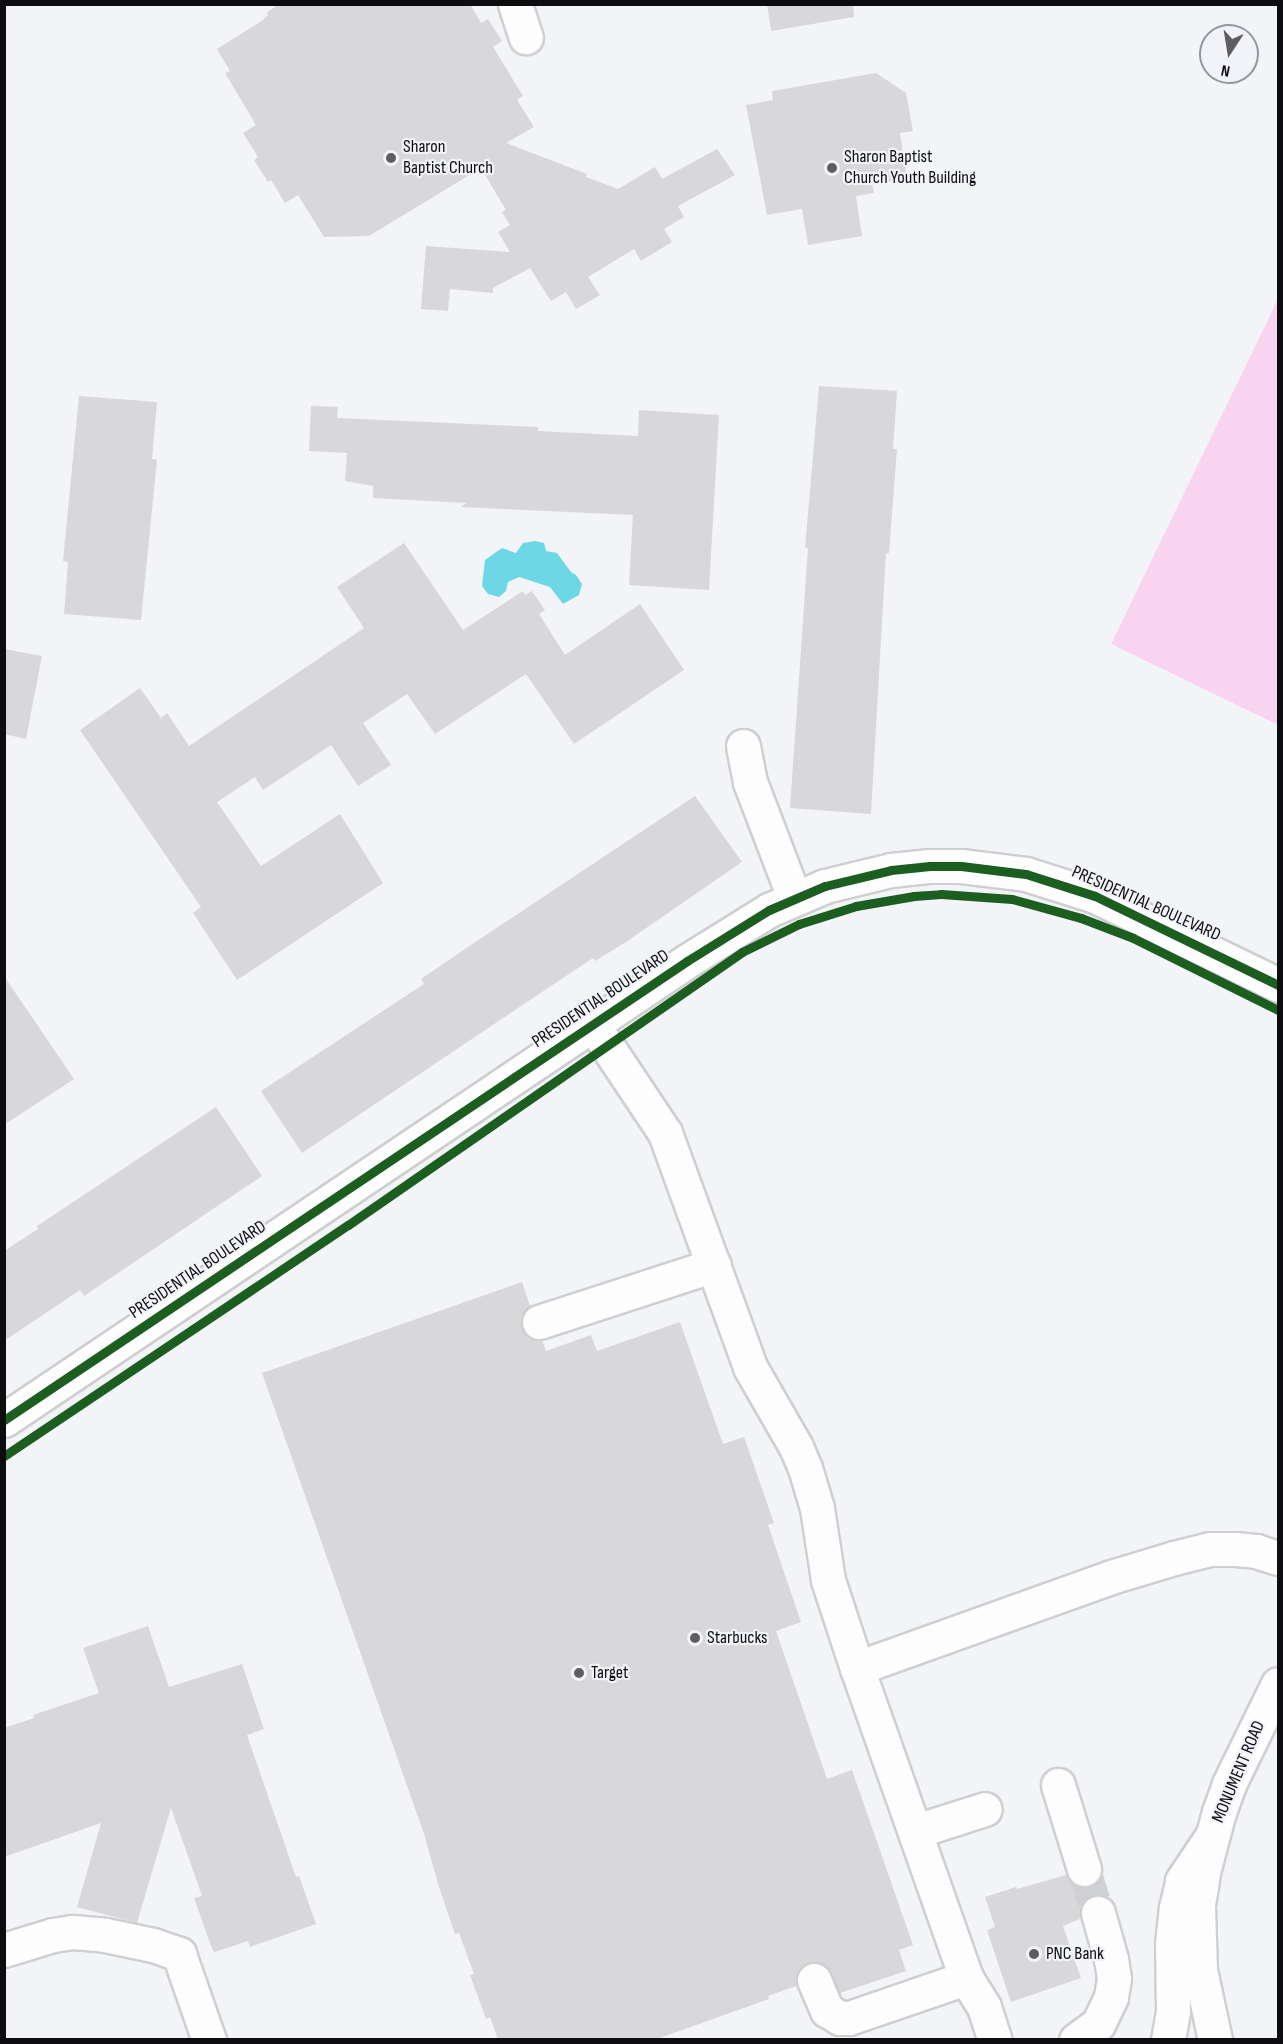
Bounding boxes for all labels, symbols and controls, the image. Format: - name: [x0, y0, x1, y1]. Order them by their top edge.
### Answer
- north arrow: [1199, 24, 1259, 84]
- text: N: [1219, 60, 1232, 80]
- place label: Sharon Baptist Church: [403, 137, 493, 180]
- place label: Sharon Baptist Church Youth Building: [844, 147, 976, 190]
- marker: Sharon Baptist Church: [384, 151, 398, 165]
- marker: Sharon Baptist Church Youth Building: [825, 161, 839, 175]
- street label: PRESIDENTIAL BOULEVARD: [1068, 861, 1224, 947]
- street label: PRESIDENTIAL BOULEVARD: [528, 945, 674, 1053]
- street label: PRESIDENTIAL BOULEVARD: [125, 1216, 271, 1324]
- place label: Starbucks: [707, 1627, 767, 1649]
- marker: Starbucks: [688, 1631, 702, 1645]
- place label: Target: [591, 1662, 629, 1684]
- marker: Target: [572, 1666, 586, 1680]
- street label: MONUMENT ROAD: [1208, 1718, 1270, 1826]
- place label: PNC Bank: [1046, 1943, 1104, 1965]
- marker: PNC Bank: [1027, 1947, 1041, 1961]

